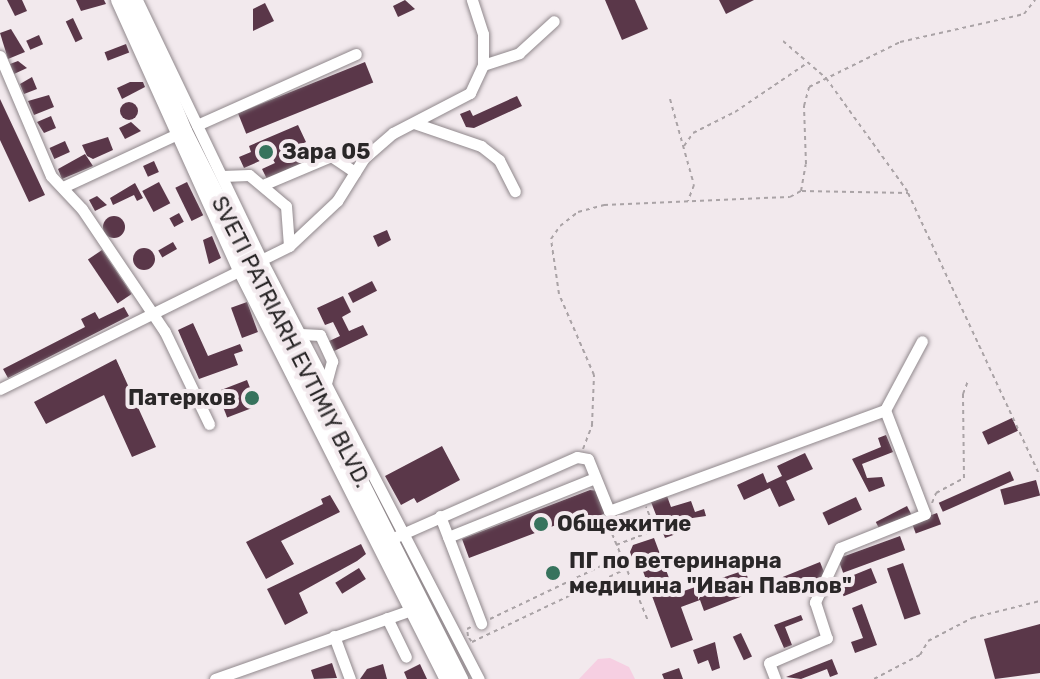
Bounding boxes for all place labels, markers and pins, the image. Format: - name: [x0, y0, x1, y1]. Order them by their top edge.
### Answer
- place label: Зара 05: [282, 139, 370, 165]
- marker: Зара 05: [257, 143, 275, 161]
- place label: Патерков: [128, 385, 236, 411]
- marker: Патерков: [243, 389, 261, 407]
- place label: Общежитие: [557, 511, 691, 537]
- marker: Общежитие: [532, 515, 550, 533]
- place label: ПГ по ветеринарна медицина "Иван Павлов": [569, 547, 852, 598]
- marker: ПГ по ветеринарна медицина "Иван Павлов": [544, 564, 562, 582]

